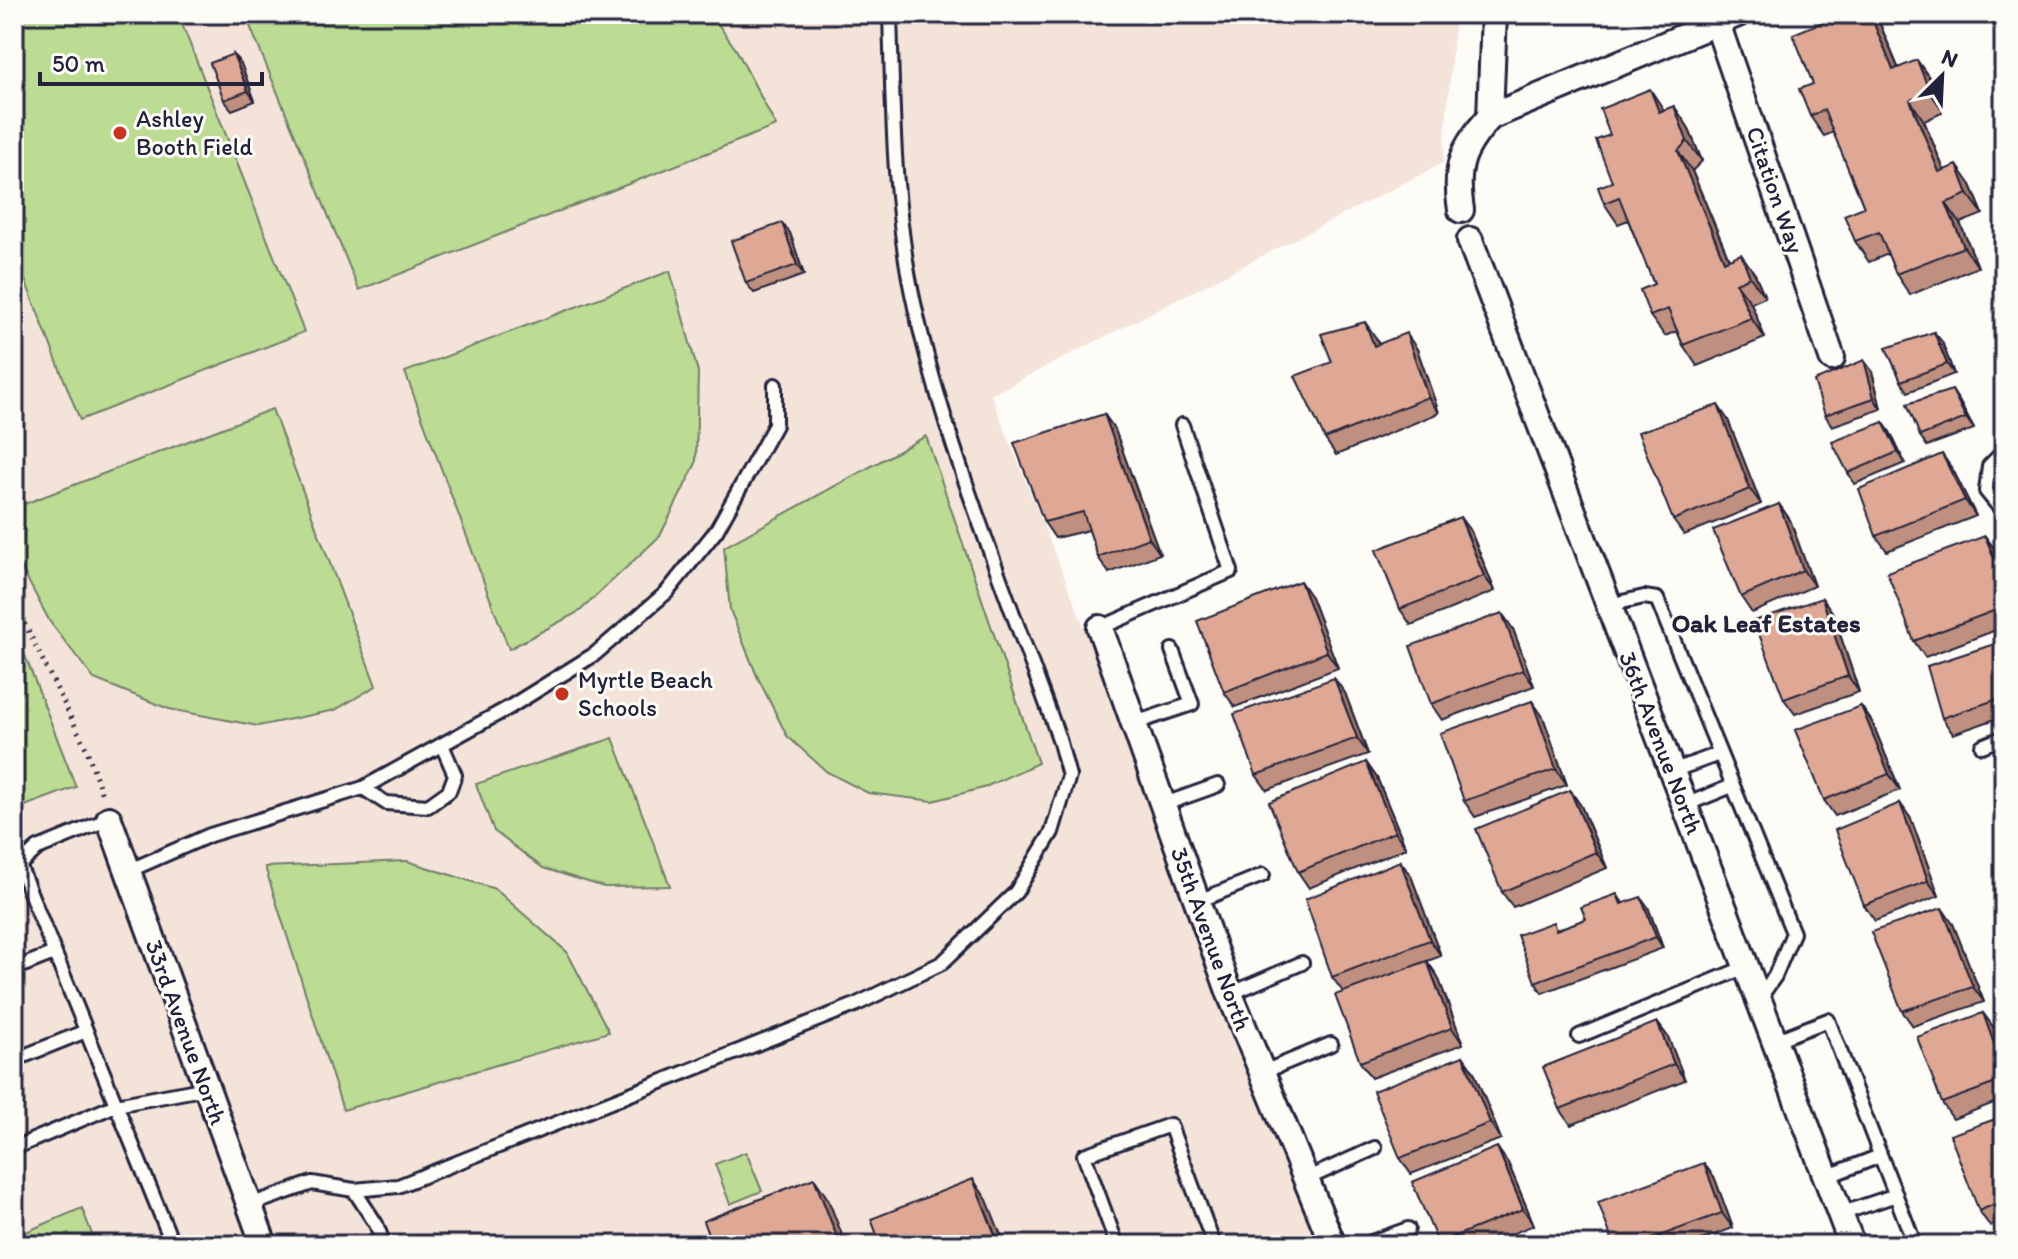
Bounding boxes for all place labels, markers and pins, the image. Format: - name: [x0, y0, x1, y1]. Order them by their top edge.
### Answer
- place label: Ashley Booth Field: [136, 104, 253, 161]
- marker: Ashley Booth Field: [111, 124, 129, 142]
- place label: Myrtle Beach Schools: [578, 665, 713, 722]
- marker: Myrtle Beach Schools: [553, 685, 571, 703]

